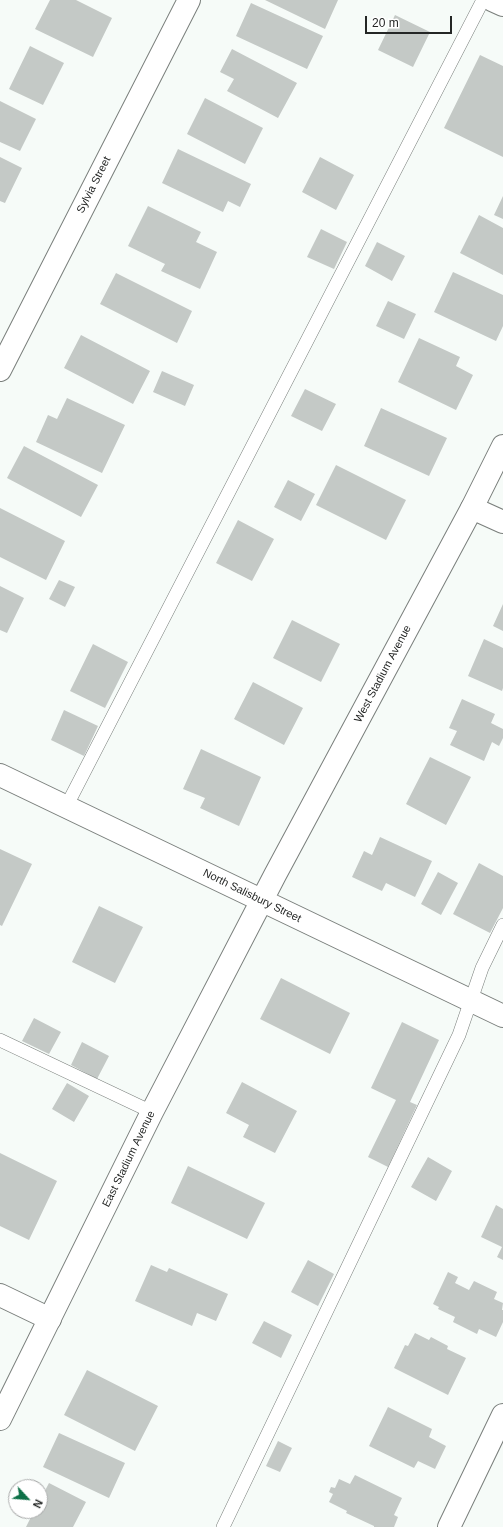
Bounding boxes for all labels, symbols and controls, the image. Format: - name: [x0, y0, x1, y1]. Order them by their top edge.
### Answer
- scale bar: [367, 8, 454, 34]
- text: 20 m: [372, 16, 399, 30]
- street label: Sylvia Street: [74, 154, 114, 216]
- street label: West Stadium Avenue: [352, 623, 414, 725]
- street label: North Salisbury Street: [201, 866, 303, 926]
- street label: East Stadium Avenue: [100, 1109, 158, 1209]
- north arrow: [8, 1479, 48, 1519]
- text: N: [31, 1498, 45, 1510]

